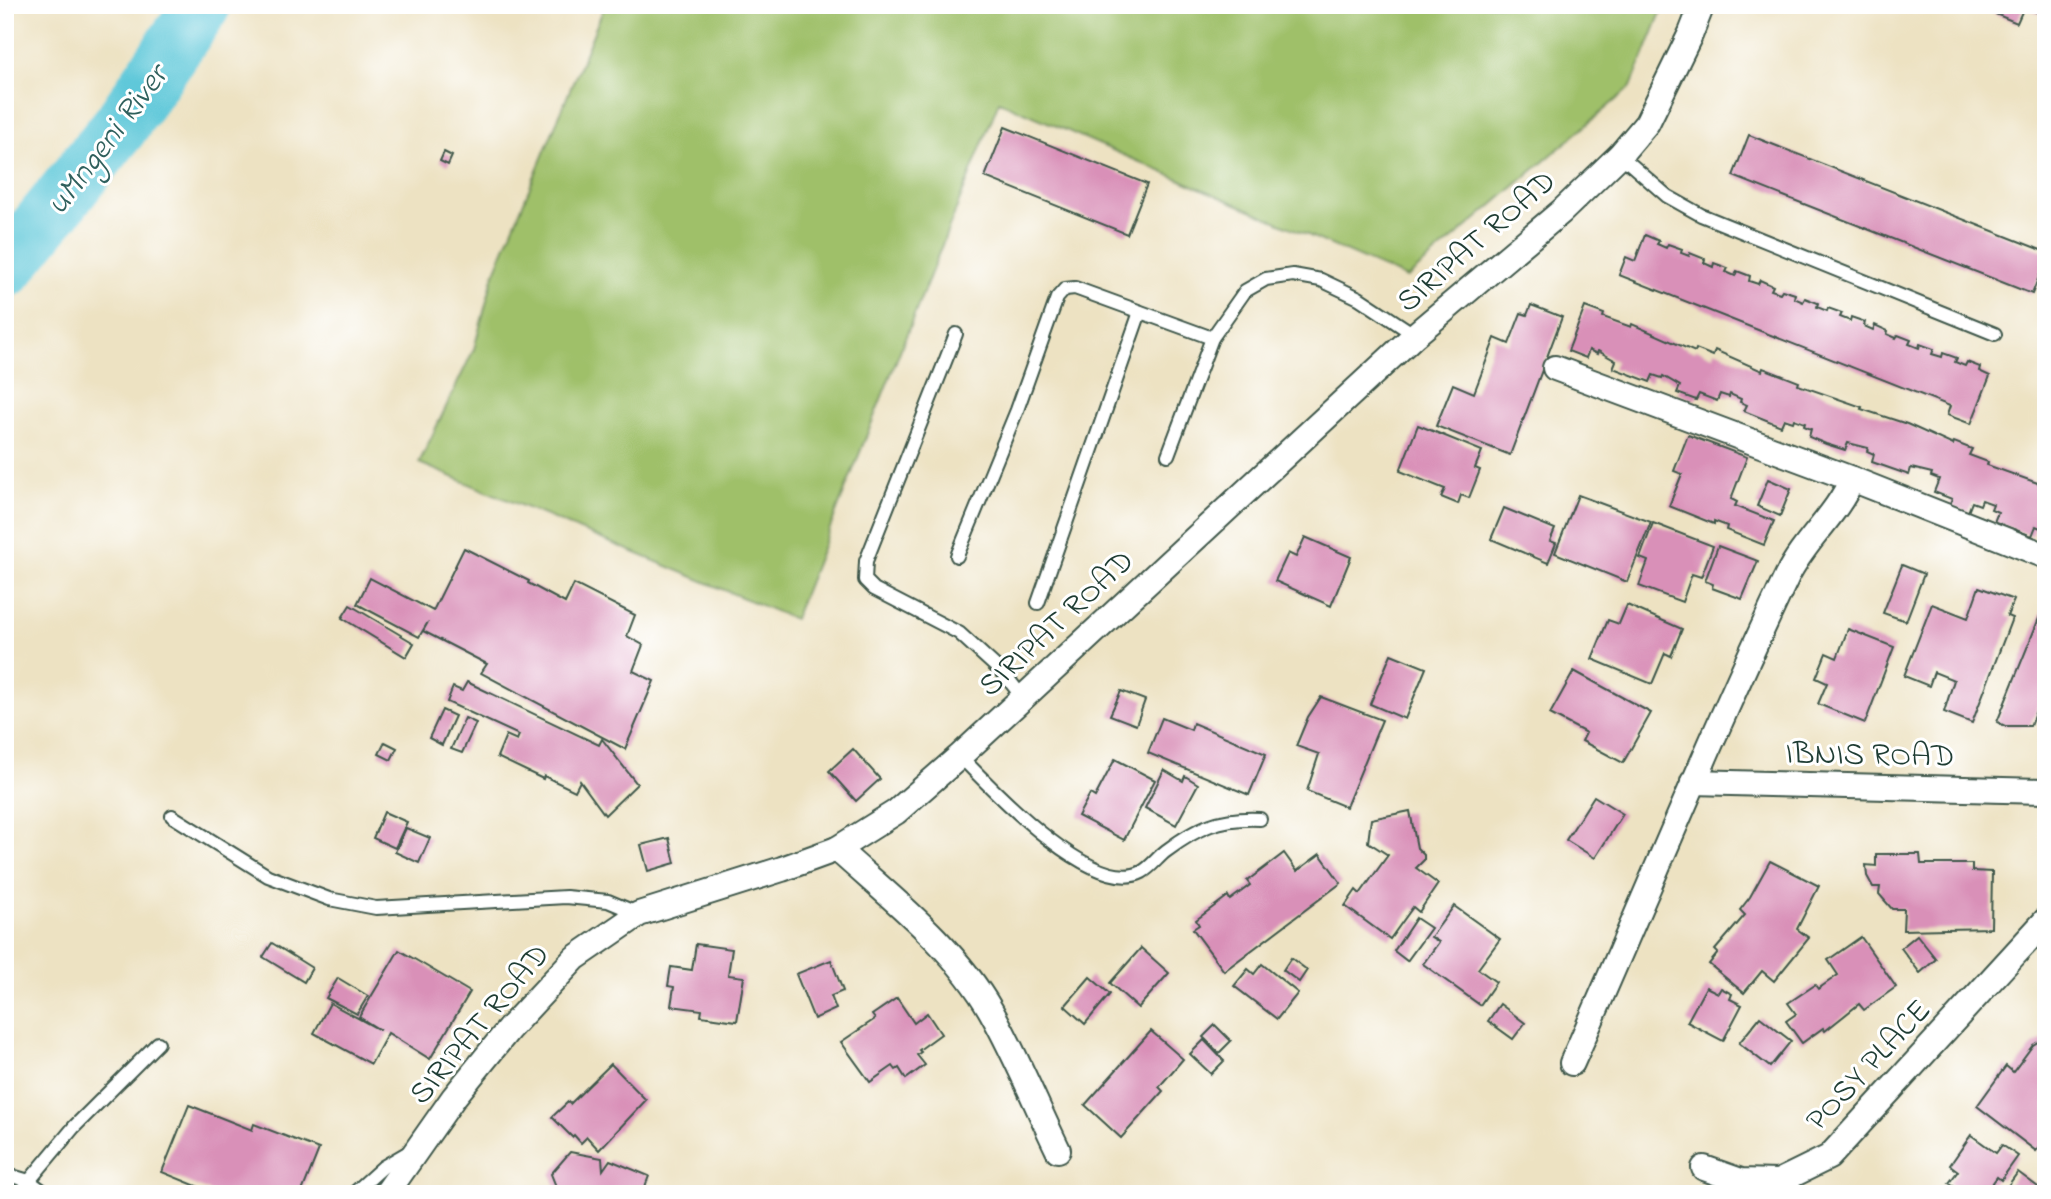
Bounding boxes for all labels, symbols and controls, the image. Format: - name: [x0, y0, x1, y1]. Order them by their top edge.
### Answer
- water label: uMngeni River: [35, 53, 184, 228]
- street label: SIRIPAT ROAD: [1387, 160, 1568, 325]
- street label: SIRIPAT ROAD: [969, 540, 1146, 709]
- street label: IBNIS ROAD: [1785, 732, 1955, 781]
- street label: SIRIPAT ROAD: [399, 934, 562, 1116]
- street label: POSY PLACE: [1796, 990, 1943, 1143]

